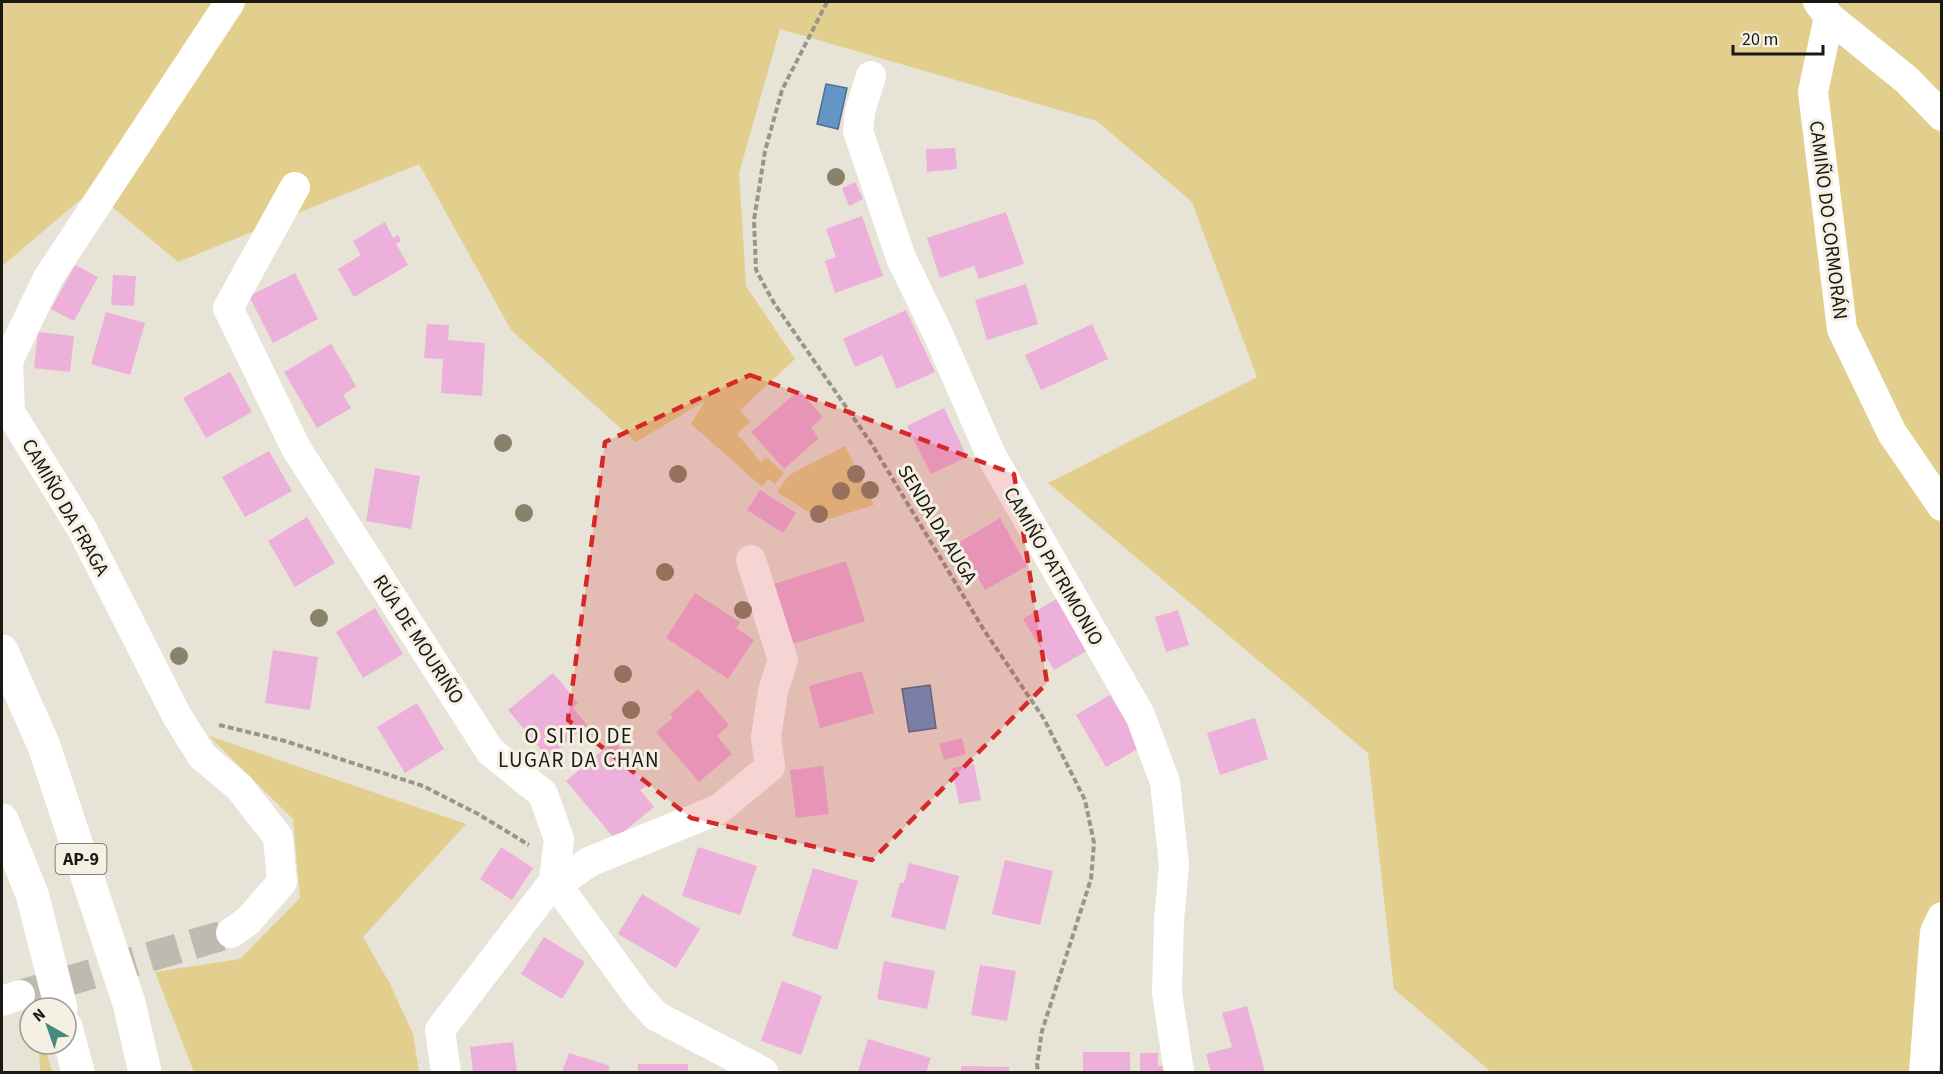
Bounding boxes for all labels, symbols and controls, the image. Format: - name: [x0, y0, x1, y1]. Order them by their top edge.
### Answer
- scale bar: [1733, 18, 1823, 56]
- text: 20 m: [1742, 27, 1778, 52]
- street label: CAMIÑO DO CORMORÁN: [1802, 119, 1854, 321]
- street label: CAMIÑO DA FRAGA: [14, 434, 116, 581]
- street label: SENDA DA AUGA: [890, 460, 984, 590]
- street label: CAMIÑO PATRIMONIO: [996, 482, 1110, 651]
- street label: RÚA DE MOURIÑO: [366, 569, 471, 710]
- district label: O SITIO DE LUGAR DA CHAN: [498, 721, 660, 775]
- road number: AP-9: [56, 844, 106, 874]
- north arrow: [18, 996, 78, 1056]
- text: N: [28, 1003, 50, 1027]

